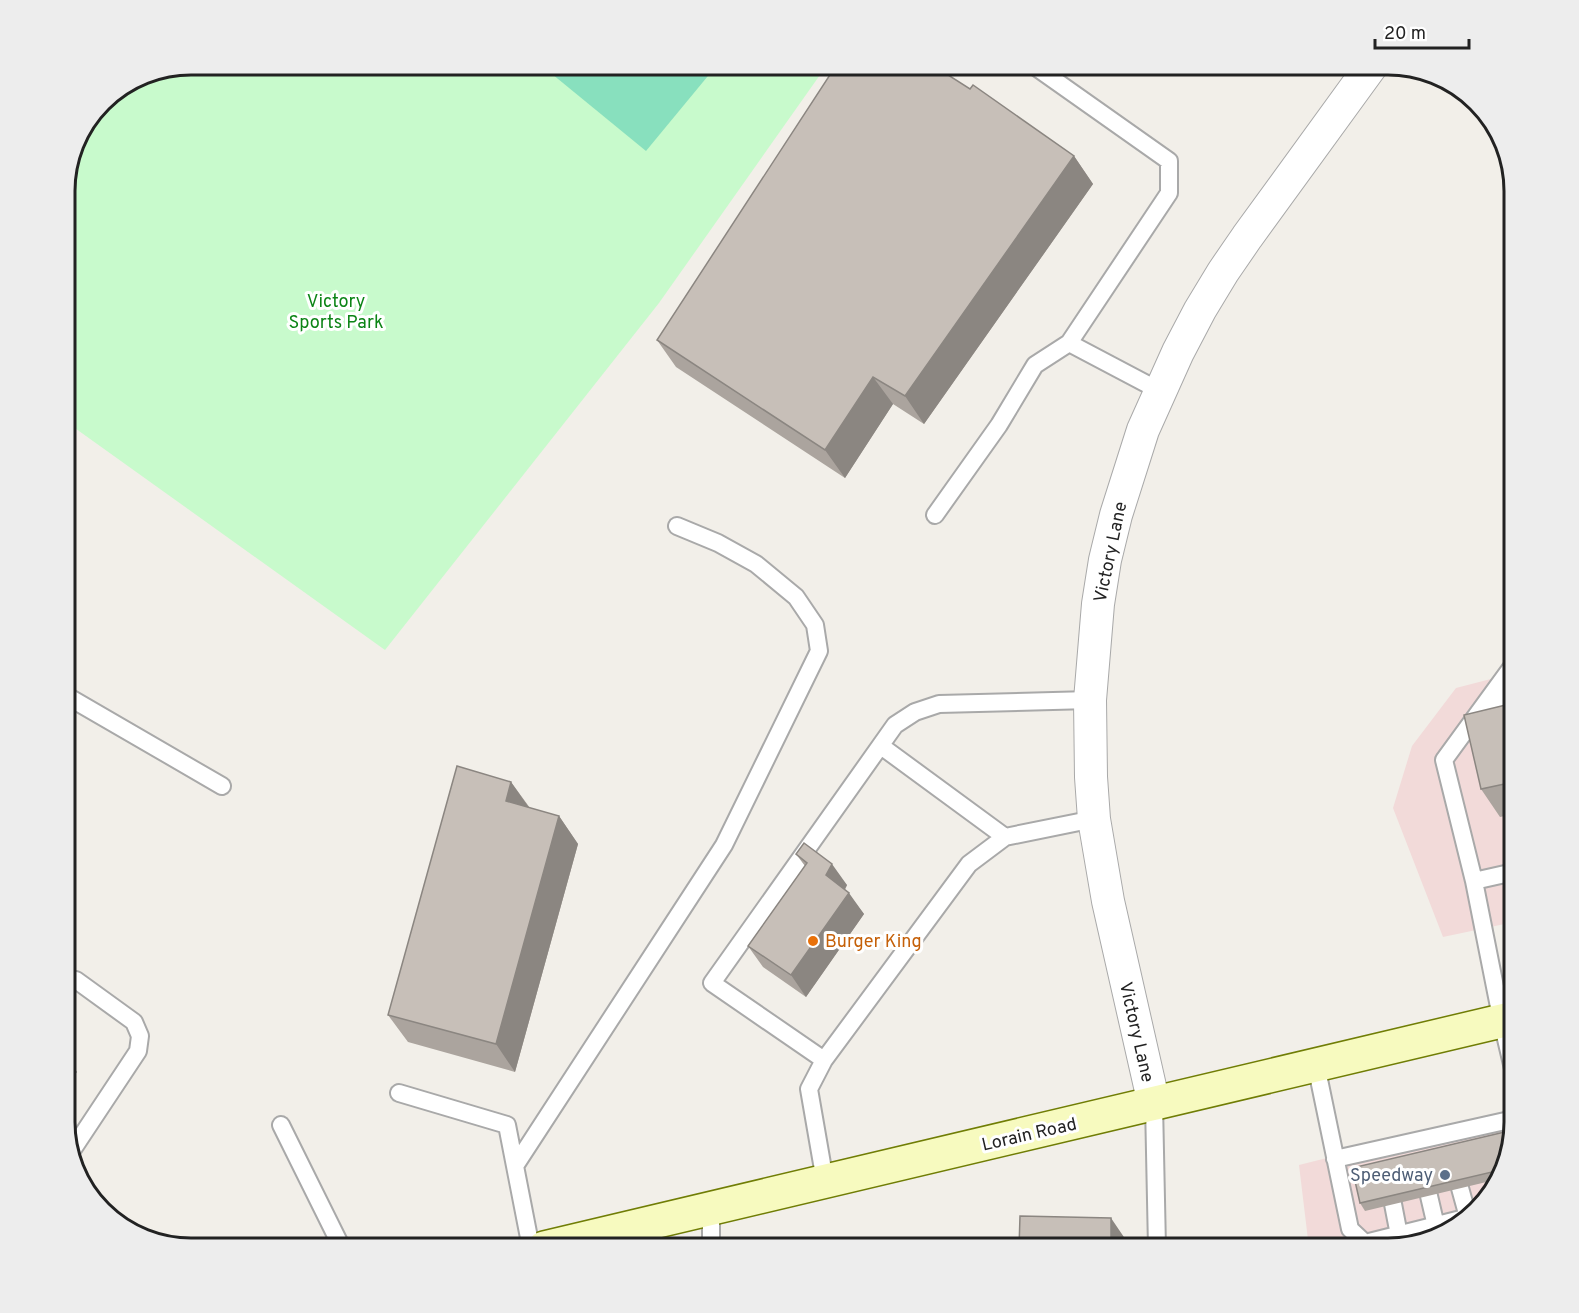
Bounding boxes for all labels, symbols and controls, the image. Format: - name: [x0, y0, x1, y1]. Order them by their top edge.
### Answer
- scale bar: [1375, 12, 1470, 50]
- text: 20 m: [1384, 23, 1426, 46]
- park label: Victory Sports Park: [289, 291, 383, 335]
- street label: Victory Lane: [1090, 500, 1133, 605]
- place label: Burger King: [825, 931, 922, 954]
- marker: Burger King: [806, 934, 820, 948]
- street label: Victory Lane: [1113, 980, 1158, 1085]
- street label: Lorain Road: [980, 1113, 1079, 1158]
- place label: Speedway: [1350, 1165, 1433, 1188]
- marker: Speedway: [1438, 1168, 1452, 1182]

